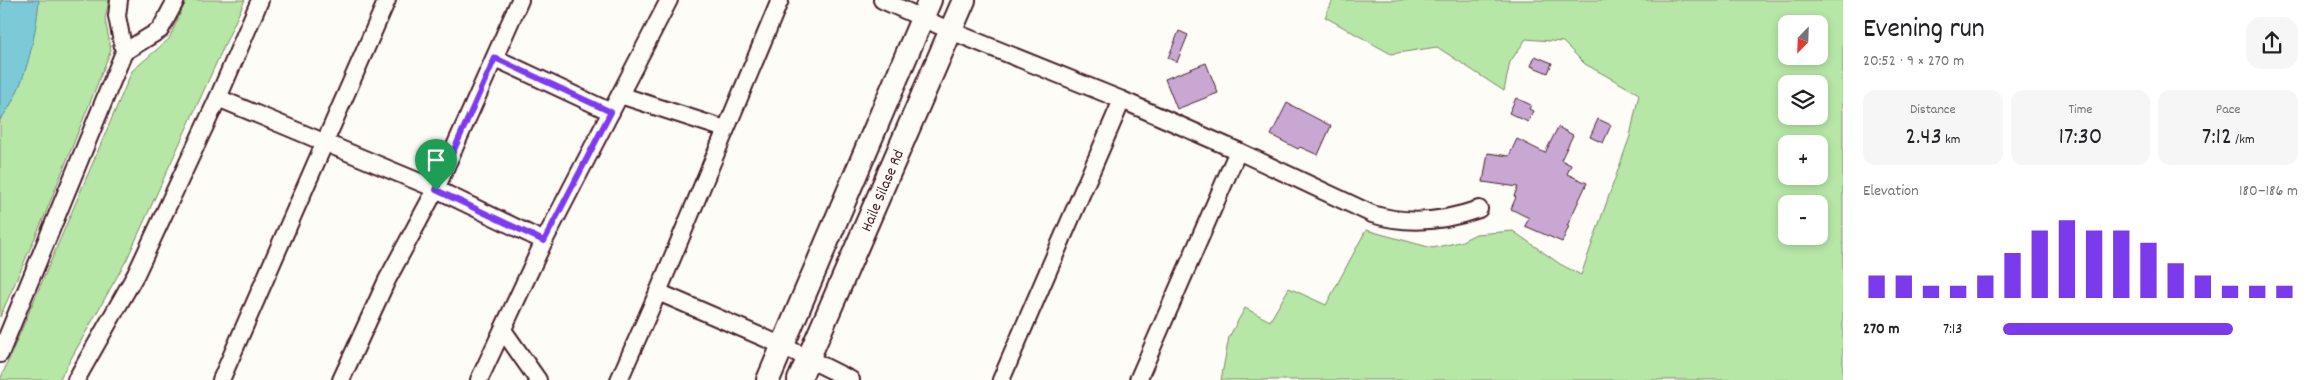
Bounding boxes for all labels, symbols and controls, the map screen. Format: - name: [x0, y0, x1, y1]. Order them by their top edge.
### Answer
- text: Evening run: [1863, 11, 1985, 51]
- north arrow: [1778, 15, 1828, 65]
- map controls: [1778, 15, 1828, 245]
- button: share: [2246, 17, 2298, 69]
- text: 20:52 · 9 × 270 m: [1863, 50, 1964, 73]
- button: layers: [1778, 75, 1828, 125]
- text: Distance: [1910, 100, 1956, 120]
- text: Time: [2069, 100, 2092, 120]
- text: Pace: [2216, 100, 2241, 120]
- text: 2.43: [1905, 120, 1942, 156]
- text: 17:30: [2059, 120, 2102, 156]
- text: 7:12: [2202, 120, 2232, 156]
- text: km: [1942, 130, 1960, 150]
- text: /km: [2232, 130, 2255, 150]
- button: +: [1778, 135, 1828, 185]
- pin: [415, 139, 457, 190]
- icon: arrive: [422, 146, 450, 174]
- street label: Haile Silase Rd: [856, 146, 911, 236]
- text: Elevation: [1863, 180, 1919, 203]
- text: 180–186 m: [2239, 180, 2298, 203]
- button: −: [1778, 195, 1828, 245]
- text: 270 m: [1863, 318, 1900, 341]
- text: 7:13: [1943, 318, 1962, 341]

